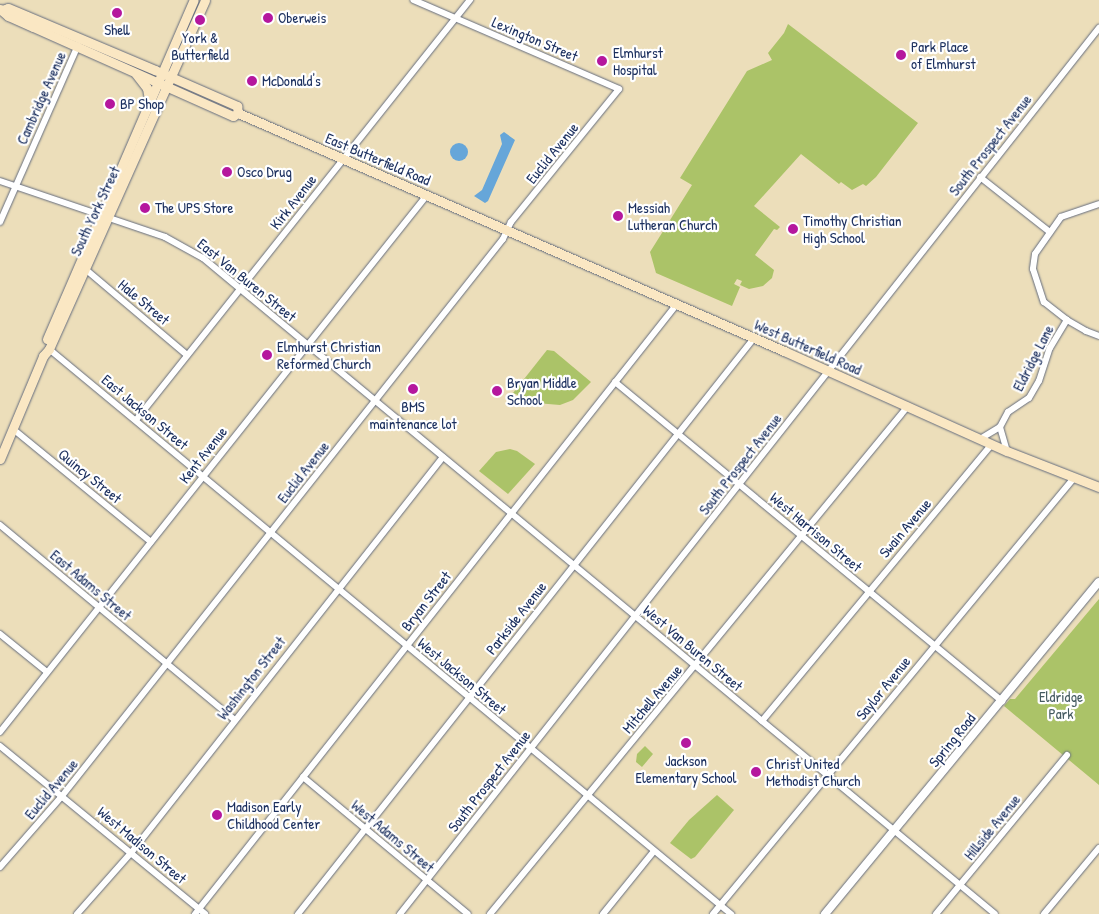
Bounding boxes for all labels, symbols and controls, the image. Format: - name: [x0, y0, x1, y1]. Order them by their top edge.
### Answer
- marker: Shell: [111, 7, 123, 19]
- place label: Oberweis: [278, 9, 326, 27]
- marker: Oberweis: [262, 12, 274, 24]
- street label: Lexington Street: [489, 13, 581, 65]
- marker: York & Butterfield: [194, 14, 206, 26]
- place label: Shell: [104, 21, 130, 39]
- place label: York & Butterfield: [171, 28, 229, 63]
- place label: Park Place of Elmhurst: [911, 37, 976, 72]
- place label: Elmhurst Hospital: [613, 43, 663, 78]
- street label: Cambridge Avenue: [13, 49, 69, 147]
- marker: Park Place of Elmhurst: [895, 49, 907, 61]
- marker: Elmhurst Hospital: [595, 54, 609, 68]
- place label: McDonald's: [262, 72, 321, 90]
- marker: McDonald's: [246, 75, 258, 87]
- street label: South Prospect Avenue: [945, 91, 1035, 199]
- place label: BP Shop: [120, 95, 164, 113]
- marker: BP Shop: [104, 98, 116, 110]
- street label: Euclid Avenue: [522, 119, 582, 187]
- street label: East Butterfield Road: [323, 129, 433, 189]
- street label: South York Street: [66, 163, 124, 259]
- place label: Osco Drug: [237, 163, 292, 181]
- marker: Osco Drug: [221, 166, 233, 178]
- street label: Kirk Avenue: [266, 171, 320, 233]
- place label: Messiah Lutheran Church: [628, 198, 717, 233]
- place label: The UPS Store: [155, 199, 233, 217]
- marker: The UPS Store: [139, 202, 151, 214]
- marker: Messiah Lutheran Church: [612, 210, 624, 222]
- place label: Timothy Christian High School: [803, 211, 901, 246]
- marker: Timothy Christian High School: [787, 223, 799, 235]
- street label: East Van Buren Street: [194, 235, 300, 325]
- street label: Hale Street: [115, 275, 173, 329]
- street label: West Butterfield Road: [752, 315, 864, 379]
- street label: Eldridge Lane: [1009, 322, 1057, 394]
- place label: Elmhurst Christian Reformed Church: [277, 337, 381, 372]
- marker: Elmhurst Christian Reformed Church: [261, 349, 273, 361]
- street label: East Jackson Street: [98, 371, 192, 453]
- place label: Bryan Middle School: [507, 373, 577, 408]
- marker: BMS maintenance lot: [407, 383, 419, 395]
- marker: Bryan Middle School: [491, 385, 503, 397]
- place label: BMS maintenance lot: [369, 397, 457, 432]
- street label: South Prospect Avenue: [695, 410, 785, 518]
- street label: Kent Avenue: [175, 423, 231, 487]
- street label: Euclid Avenue: [273, 438, 333, 506]
- street label: Quincy Street: [55, 445, 125, 507]
- street label: West Harrison Street: [766, 488, 866, 576]
- street label: Swain Avenue: [875, 495, 935, 561]
- street label: East Adams Street: [47, 546, 135, 624]
- street label: Bryan Street: [397, 568, 455, 634]
- street label: Parkside Avenue: [482, 578, 550, 658]
- street label: West Van Buren Street: [639, 601, 747, 695]
- street label: Washington Street: [213, 633, 289, 723]
- street label: West Jackson Street: [414, 634, 510, 718]
- street label: Saylor Avenue: [852, 653, 914, 723]
- street label: Mitchell Avenue: [618, 661, 686, 737]
- park label: Eldridge Park: [1039, 687, 1083, 722]
- street label: Spring Road: [925, 709, 979, 771]
- street label: South Prospect Avenue: [444, 727, 534, 835]
- marker: Jackson Elementary School: [680, 737, 692, 749]
- place label: Jackson Elementary School: [635, 751, 737, 786]
- place label: Christ United Methodist Church: [766, 754, 860, 789]
- street label: Euclid Avenue: [21, 755, 81, 823]
- marker: Christ United Methodist Church: [750, 766, 762, 778]
- street label: Hillside Avenue: [960, 791, 1024, 863]
- street label: West Adams Street: [348, 796, 438, 876]
- place label: Madison Early Childhood Center: [227, 797, 320, 832]
- street label: West Madison Street: [94, 803, 190, 887]
- marker: Madison Early Childhood Center: [211, 809, 223, 821]

